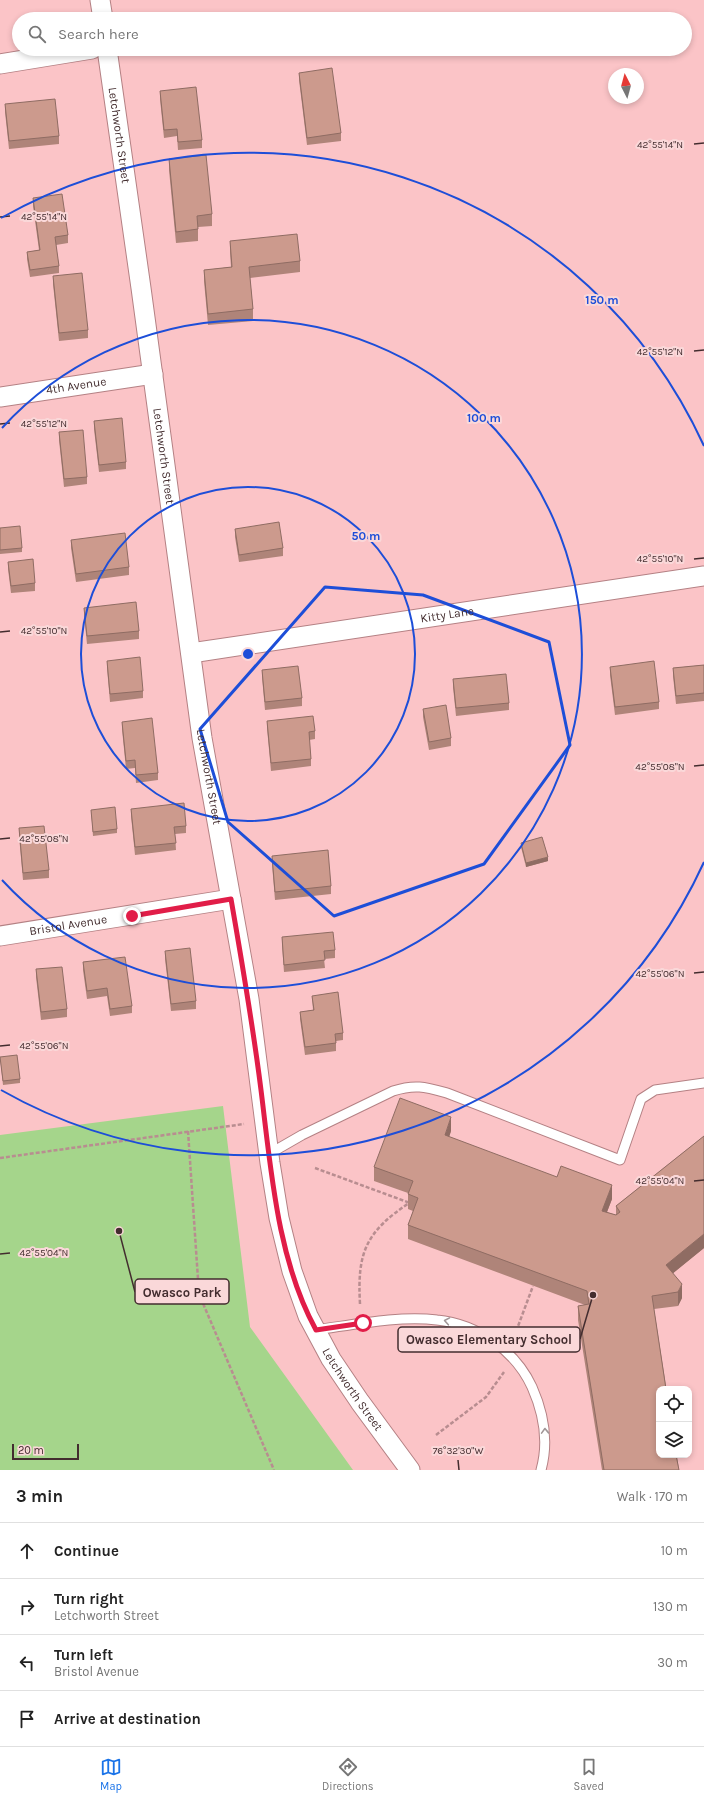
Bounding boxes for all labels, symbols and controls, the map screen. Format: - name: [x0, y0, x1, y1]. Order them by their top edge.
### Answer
- search box: [12, 12, 692, 56]
- icon: search: [26, 23, 48, 45]
- text: Search here: [58, 25, 139, 43]
- north arrow: [608, 68, 644, 104]
- street label: Letchworth Street: [105, 86, 133, 185]
- text: 42°55'14"N: [637, 139, 683, 151]
- text: 42°55'14"N: [21, 211, 67, 223]
- text: 150 m: [585, 293, 619, 307]
- text: 42°55'12"N: [637, 346, 683, 358]
- street label: 4th Avenue: [45, 374, 107, 397]
- street label: Letchworth Street: [150, 407, 177, 506]
- text: 100 m: [467, 411, 501, 425]
- text: 42°55'12"N: [21, 418, 67, 430]
- text: 50 m: [352, 529, 381, 543]
- text: 42°55'10"N: [637, 553, 683, 565]
- street label: Kitty Lane: [419, 604, 475, 625]
- text: 42°55'10"N: [21, 625, 67, 637]
- centre of rings: [241, 647, 255, 661]
- street label: Letchworth Street: [194, 728, 225, 826]
- text: 42°55'08"N: [635, 761, 685, 773]
- text: 42°55'08"N: [19, 833, 69, 845]
- route end: [123, 907, 141, 925]
- street label: Bristol Avenue: [28, 912, 108, 938]
- text: 42°55'06"N: [636, 968, 684, 980]
- text: 42°55'06"N: [20, 1040, 68, 1052]
- text: 42°55'04"N: [636, 1175, 684, 1187]
- text: 42°55'04"N: [20, 1247, 68, 1259]
- callout: Owasco Park: [135, 1279, 229, 1304]
- text: Owasco Park: [143, 1285, 222, 1300]
- route start: [354, 1314, 372, 1332]
- one-way arrow: [444, 1318, 450, 1326]
- callout: Owasco Elementary School: [398, 1327, 580, 1352]
- text: Owasco Elementary School: [406, 1332, 572, 1347]
- street label: Letchworth Street: [319, 1346, 386, 1434]
- map controls: [656, 1386, 692, 1458]
- button: locate: [656, 1386, 692, 1422]
- button: layers: [656, 1422, 692, 1458]
- one-way arrow: [540, 1428, 549, 1434]
- scale bar: [12, 1442, 79, 1461]
- text: 20 m: [18, 1444, 44, 1457]
- text: 76°32'30"W: [433, 1445, 483, 1457]
- text: 3 min: [16, 1486, 63, 1506]
- text: Walk · 170 m: [617, 1489, 688, 1504]
- icon: ahead: [16, 1540, 38, 1562]
- text: Continue: [54, 1542, 119, 1560]
- text: 10 m: [661, 1543, 688, 1558]
- text: Turn right: [54, 1590, 124, 1608]
- icon: right: [16, 1596, 38, 1618]
- text: 130 m: [653, 1599, 688, 1614]
- text: Letchworth Street: [54, 1608, 159, 1623]
- text: Turn left: [54, 1646, 113, 1664]
- icon: left: [16, 1652, 38, 1674]
- text: 30 m: [657, 1655, 688, 1670]
- text: Bristol Avenue: [54, 1664, 139, 1679]
- icon: arrive: [16, 1708, 38, 1730]
- text: Arrive at destination: [54, 1710, 201, 1728]
- tab: Map: [100, 1756, 122, 1793]
- tab: Directions: [322, 1756, 374, 1793]
- tab: Saved: [574, 1756, 604, 1793]

